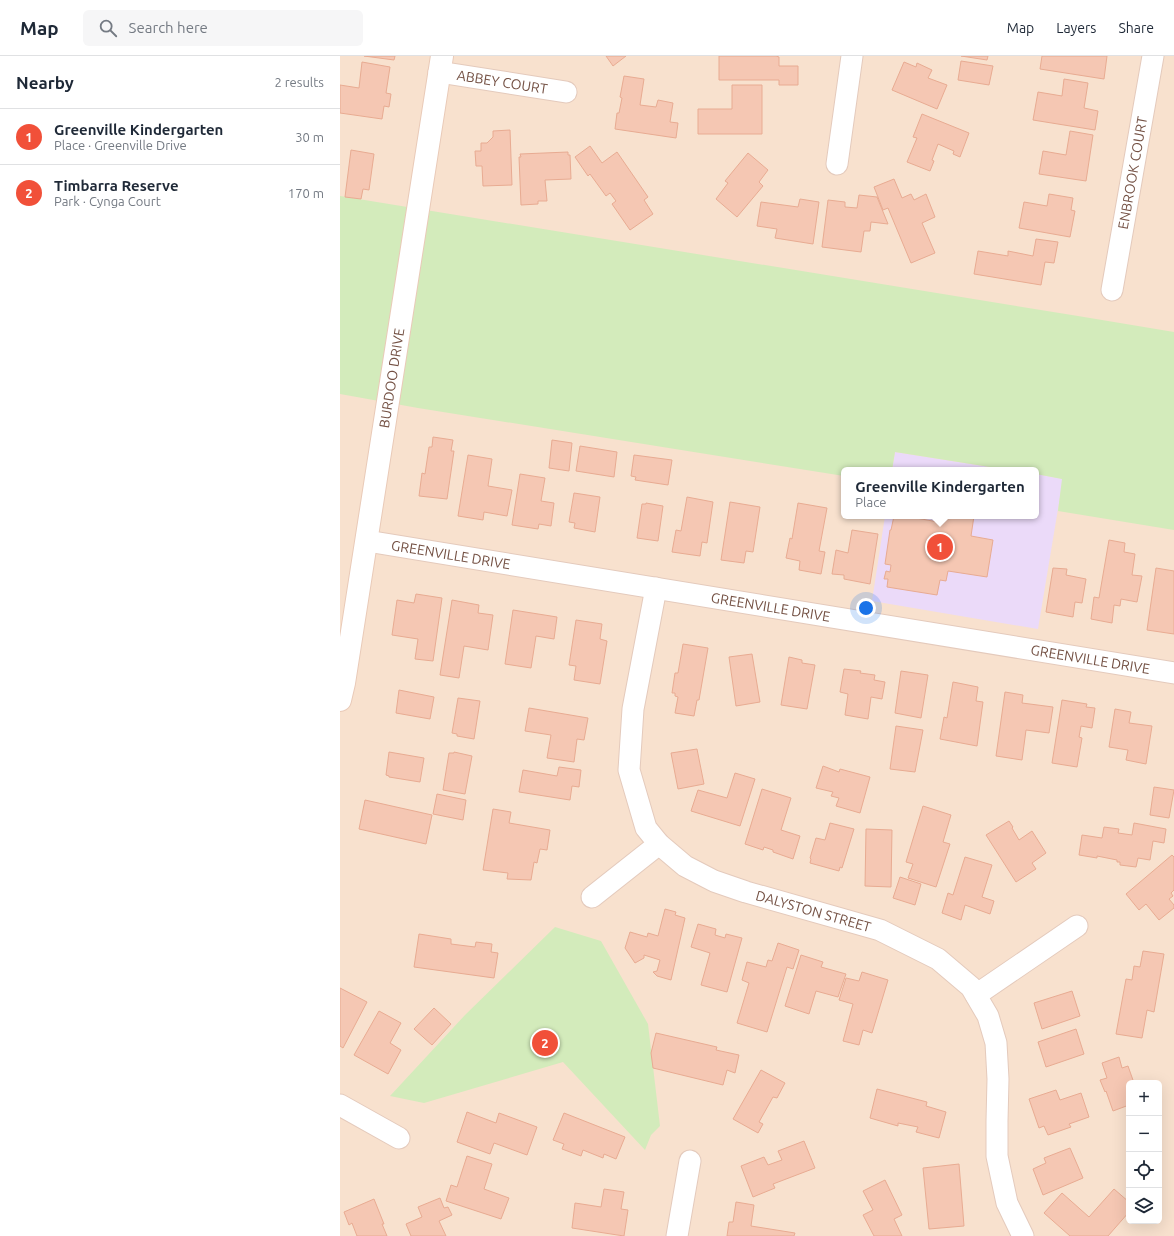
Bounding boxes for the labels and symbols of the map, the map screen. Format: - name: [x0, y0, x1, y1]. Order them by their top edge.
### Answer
- street label: ABBEY COURT: [456, 67, 549, 97]
- street label: ENBROOK COURT: [1115, 115, 1150, 230]
- street label: BURDOO DRIVE: [376, 327, 407, 429]
- pin: 1: [927, 532, 953, 562]
- street label: GREENVILLE DRIVE: [390, 537, 512, 572]
- street label: GREENVILLE DRIVE: [710, 589, 832, 625]
- your location: [856, 598, 876, 618]
- street label: GREENVILLE DRIVE: [1030, 642, 1151, 677]
- street label: DALYSTON STREET: [754, 887, 873, 935]
- pin: 2: [532, 1028, 558, 1058]

